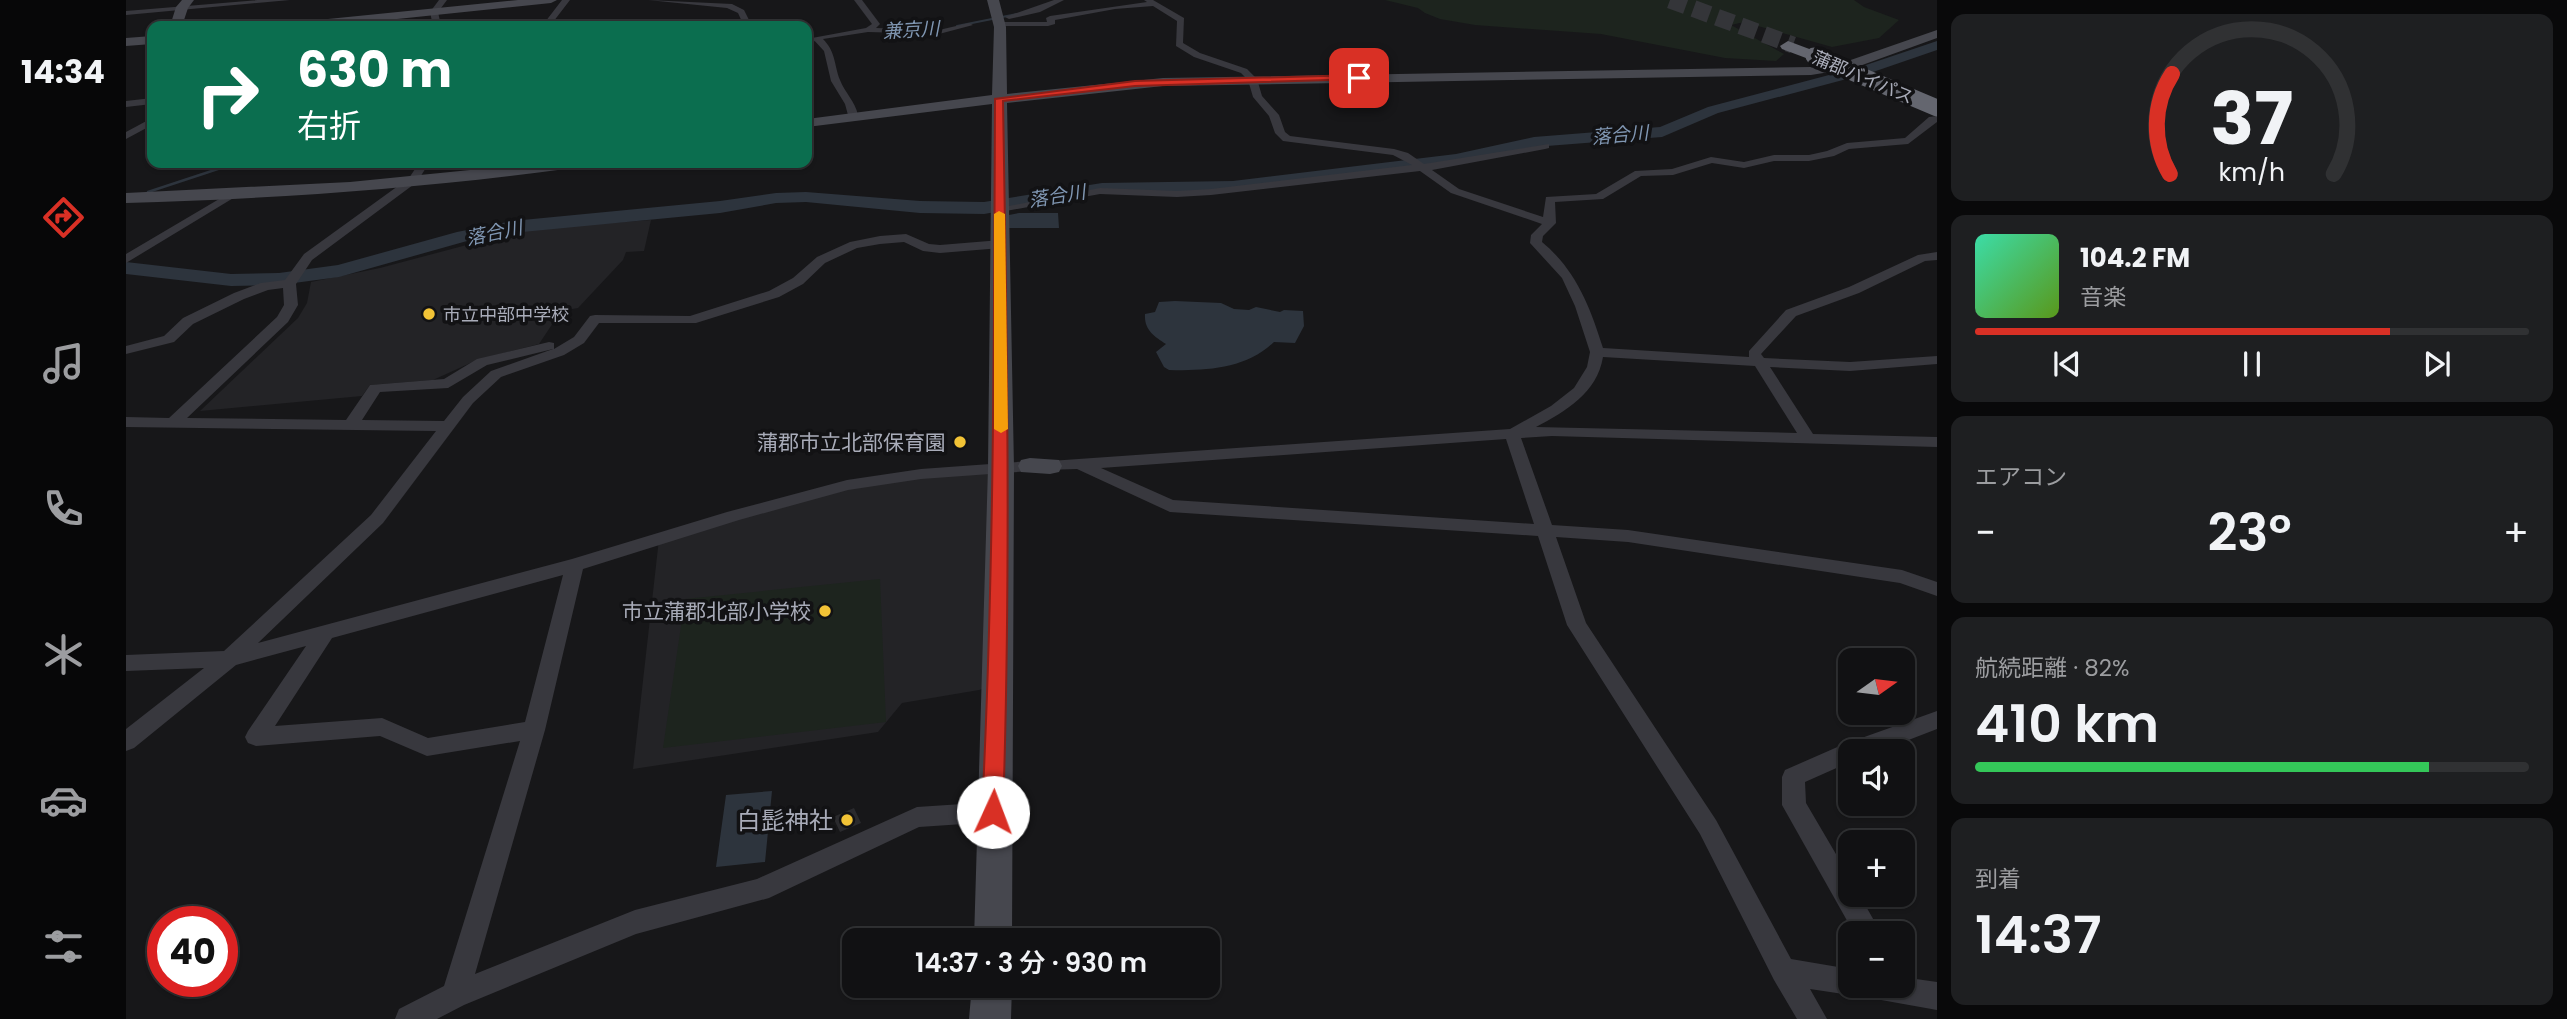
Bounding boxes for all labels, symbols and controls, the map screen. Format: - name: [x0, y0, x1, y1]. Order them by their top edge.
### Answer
- water label: 兼京川: [882, 15, 942, 45]
- text: 630 m: [297, 36, 452, 104]
- street label: 蒲郡バイパス: [1809, 44, 1917, 110]
- pin: [1329, 48, 1389, 108]
- text: 14:34: [21, 49, 105, 94]
- icon: right: [182, 49, 273, 140]
- icon: arrive: [1340, 59, 1378, 97]
- text: 37: [2211, 68, 2294, 169]
- text: 右折: [297, 103, 361, 148]
- water label: 落合川: [1590, 119, 1652, 151]
- text: km/h: [2219, 154, 2285, 189]
- water label: 落合川: [1027, 178, 1089, 214]
- icon: directions: [39, 193, 88, 242]
- water label: 落合川: [463, 213, 527, 252]
- text: 104.2 FM: [2080, 240, 2190, 276]
- text: 音楽: [2080, 281, 2126, 313]
- place label: 市立中部中学校: [443, 302, 569, 327]
- marker: 市立中部中学校: [421, 306, 437, 322]
- icon: music: [39, 339, 88, 388]
- icon: previous: [2048, 345, 2086, 383]
- icon: pause: [2233, 345, 2271, 383]
- icon: next: [2418, 345, 2456, 383]
- place label: 蒲郡市立北部保育園: [757, 428, 946, 457]
- marker: 蒲郡市立北部保育園: [952, 434, 968, 450]
- text: エアコン: [1975, 461, 2067, 493]
- icon: phone: [39, 484, 88, 533]
- text: 23°: [2207, 496, 2292, 569]
- text: −: [1975, 506, 1996, 559]
- text: +: [2503, 506, 2529, 559]
- place label: 市立蒲郡北部小学校: [622, 597, 811, 626]
- marker: 市立蒲郡北部小学校: [817, 603, 833, 619]
- icon: climate: [39, 630, 88, 679]
- north arrow: [1838, 648, 1914, 724]
- map controls: [1838, 648, 1915, 998]
- text: 航続距離 · 82%: [1975, 652, 2129, 684]
- text: 410 km: [1975, 687, 2159, 760]
- button: sound: [1838, 739, 1915, 816]
- position arrow: [956, 775, 1030, 849]
- icon: car: [39, 776, 88, 825]
- place label: 白髭神社: [737, 804, 833, 837]
- marker: 白髭神社: [839, 812, 855, 828]
- button: +: [1838, 830, 1915, 907]
- text: 到着: [1975, 863, 2021, 895]
- text: 14:37: [1975, 898, 2102, 971]
- speed limit sign: 40: [147, 906, 238, 997]
- button: −: [1838, 921, 1915, 998]
- icon: filters: [39, 922, 88, 971]
- text: 14:37 · 3 分 · 930 m: [915, 945, 1147, 981]

